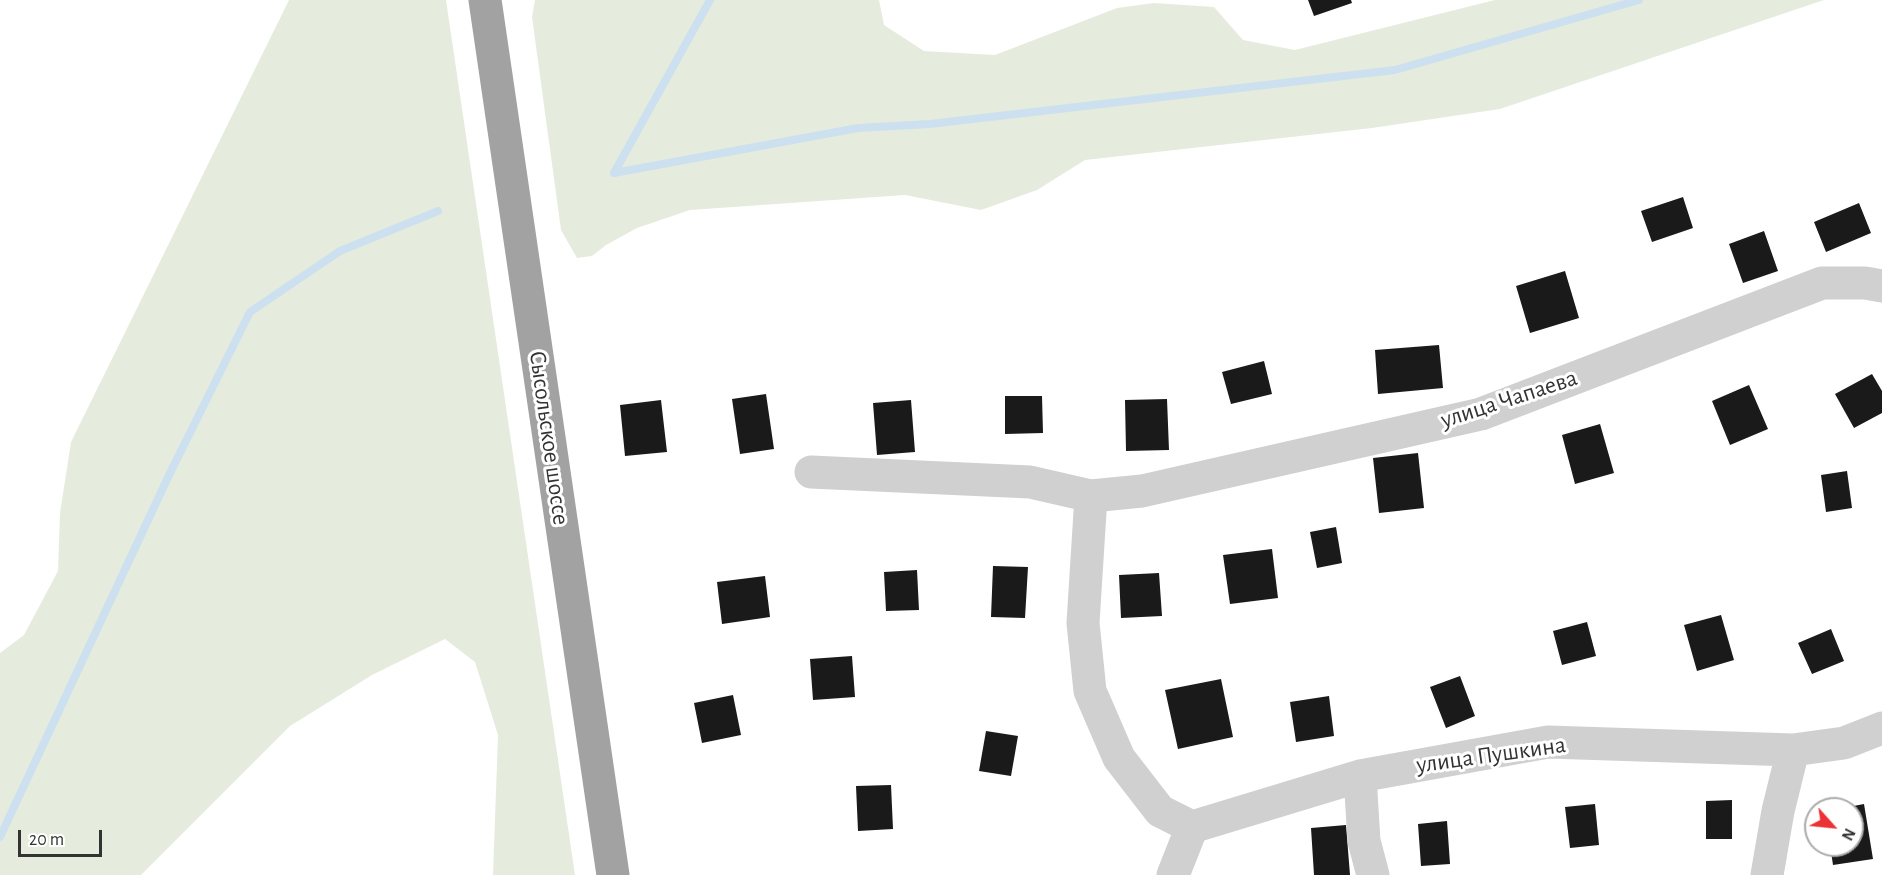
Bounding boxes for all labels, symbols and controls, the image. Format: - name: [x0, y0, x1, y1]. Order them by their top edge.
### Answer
- street label: Сысольское шоссе: [523, 349, 575, 527]
- street label: улица Чапаева: [1437, 363, 1581, 435]
- street label: улица Пушкина: [1414, 730, 1568, 780]
- north arrow: [1804, 797, 1864, 857]
- scale bar: [21, 818, 105, 856]
- text: N: [1839, 826, 1858, 843]
- text: 20 m: [29, 831, 64, 849]

